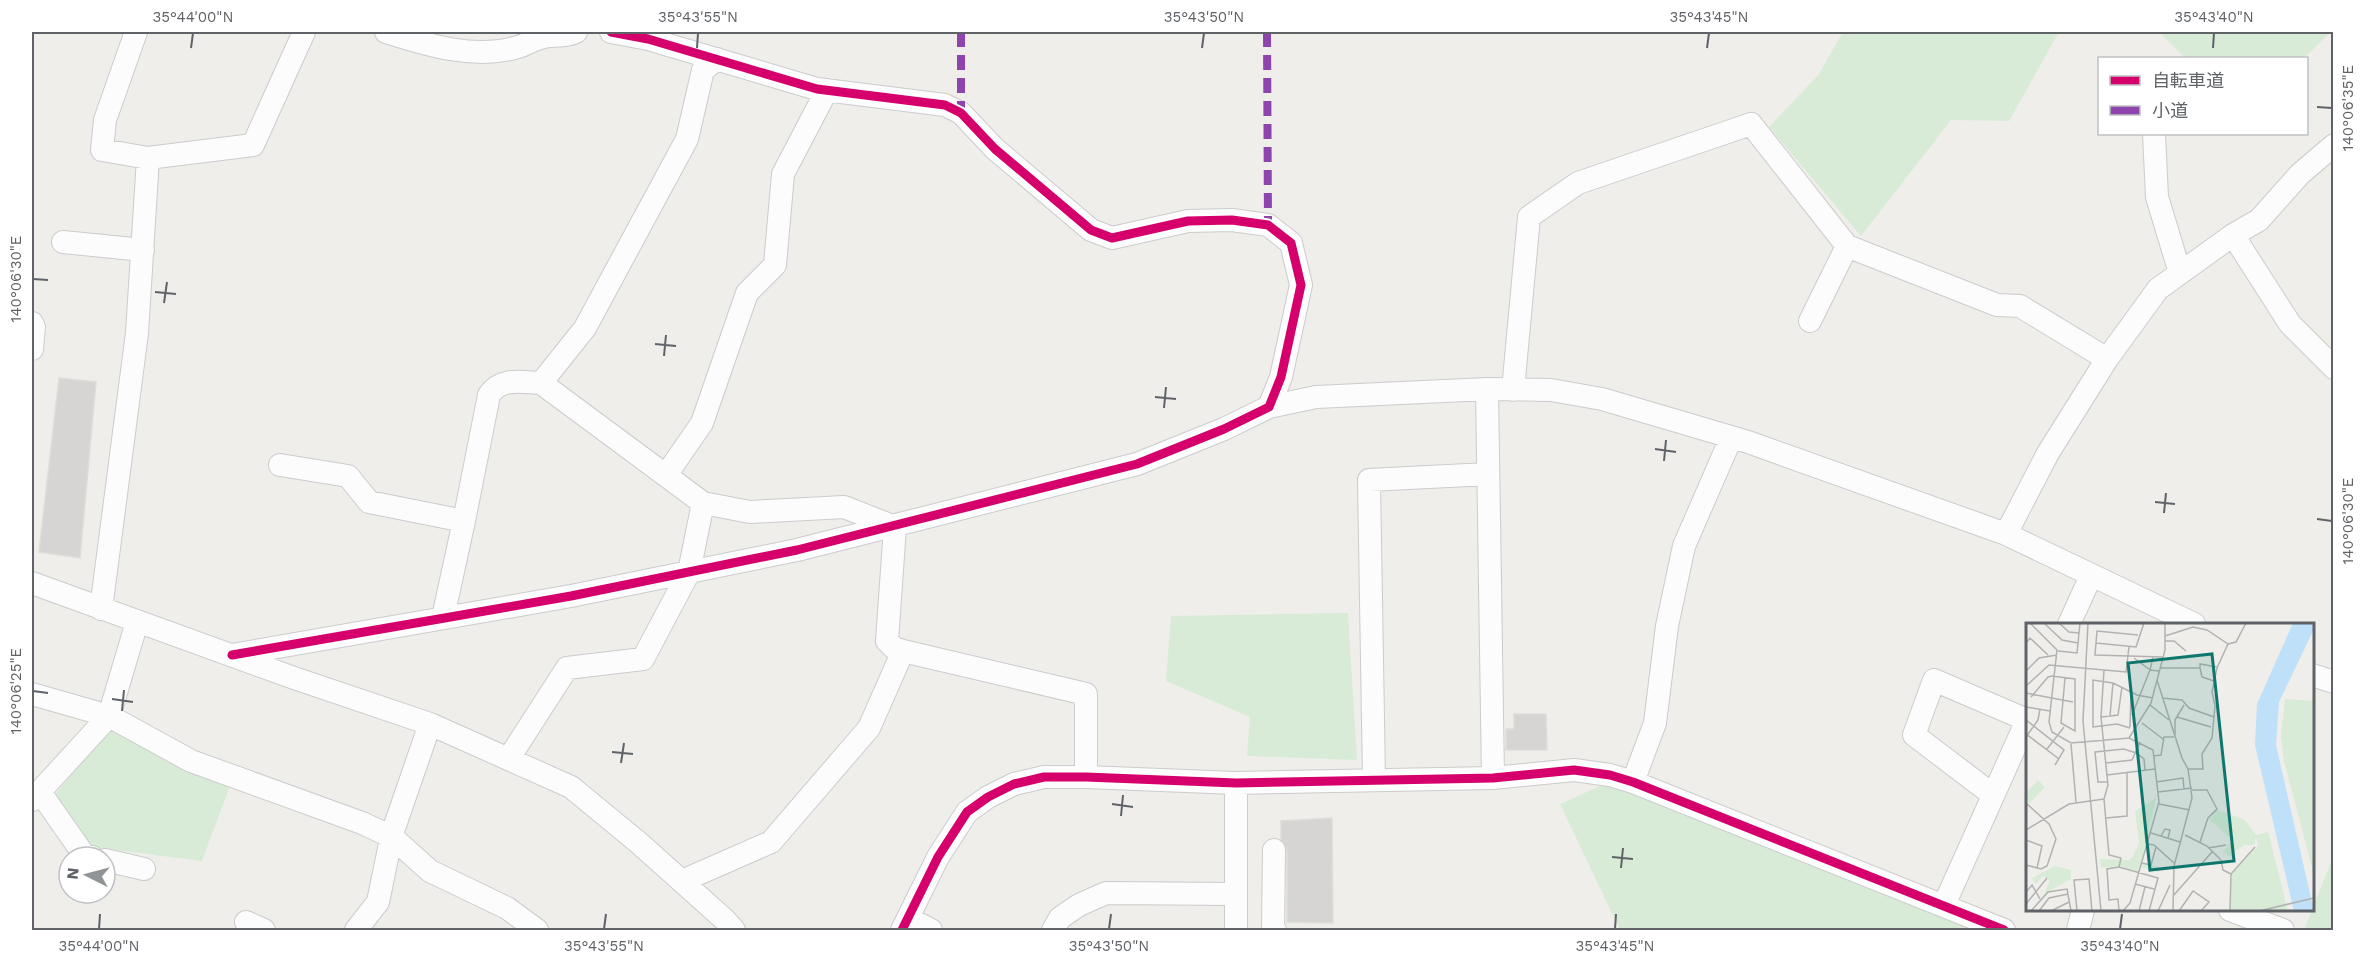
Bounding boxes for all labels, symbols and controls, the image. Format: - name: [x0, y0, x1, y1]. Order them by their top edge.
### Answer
- text: 35°44'00"N: [153, 8, 233, 26]
- text: 35°43'55"N: [658, 8, 738, 26]
- text: 35°43'50"N: [1164, 8, 1244, 26]
- text: 35°43'45"N: [1669, 8, 1749, 26]
- text: 35°43'40"N: [2174, 8, 2254, 26]
- legend: [2098, 57, 2308, 135]
- text: 140°06'35"E: [2339, 65, 2357, 151]
- text: 自転車道: [2152, 70, 2224, 91]
- text: 小道: [2152, 100, 2188, 121]
- text: 140°06'30"E: [7, 236, 25, 322]
- text: 140°06'30"E: [2339, 478, 2357, 564]
- inset map: [2026, 623, 2314, 911]
- text: 140°06'25"E: [7, 648, 25, 734]
- north arrow: [57, 845, 117, 905]
- text: N: [63, 867, 83, 880]
- text: 35°44'00"N: [59, 937, 139, 955]
- text: 35°43'55"N: [564, 937, 644, 955]
- text: 35°43'50"N: [1069, 937, 1149, 955]
- text: 35°43'45"N: [1575, 937, 1655, 955]
- text: 35°43'40"N: [2080, 937, 2160, 955]

